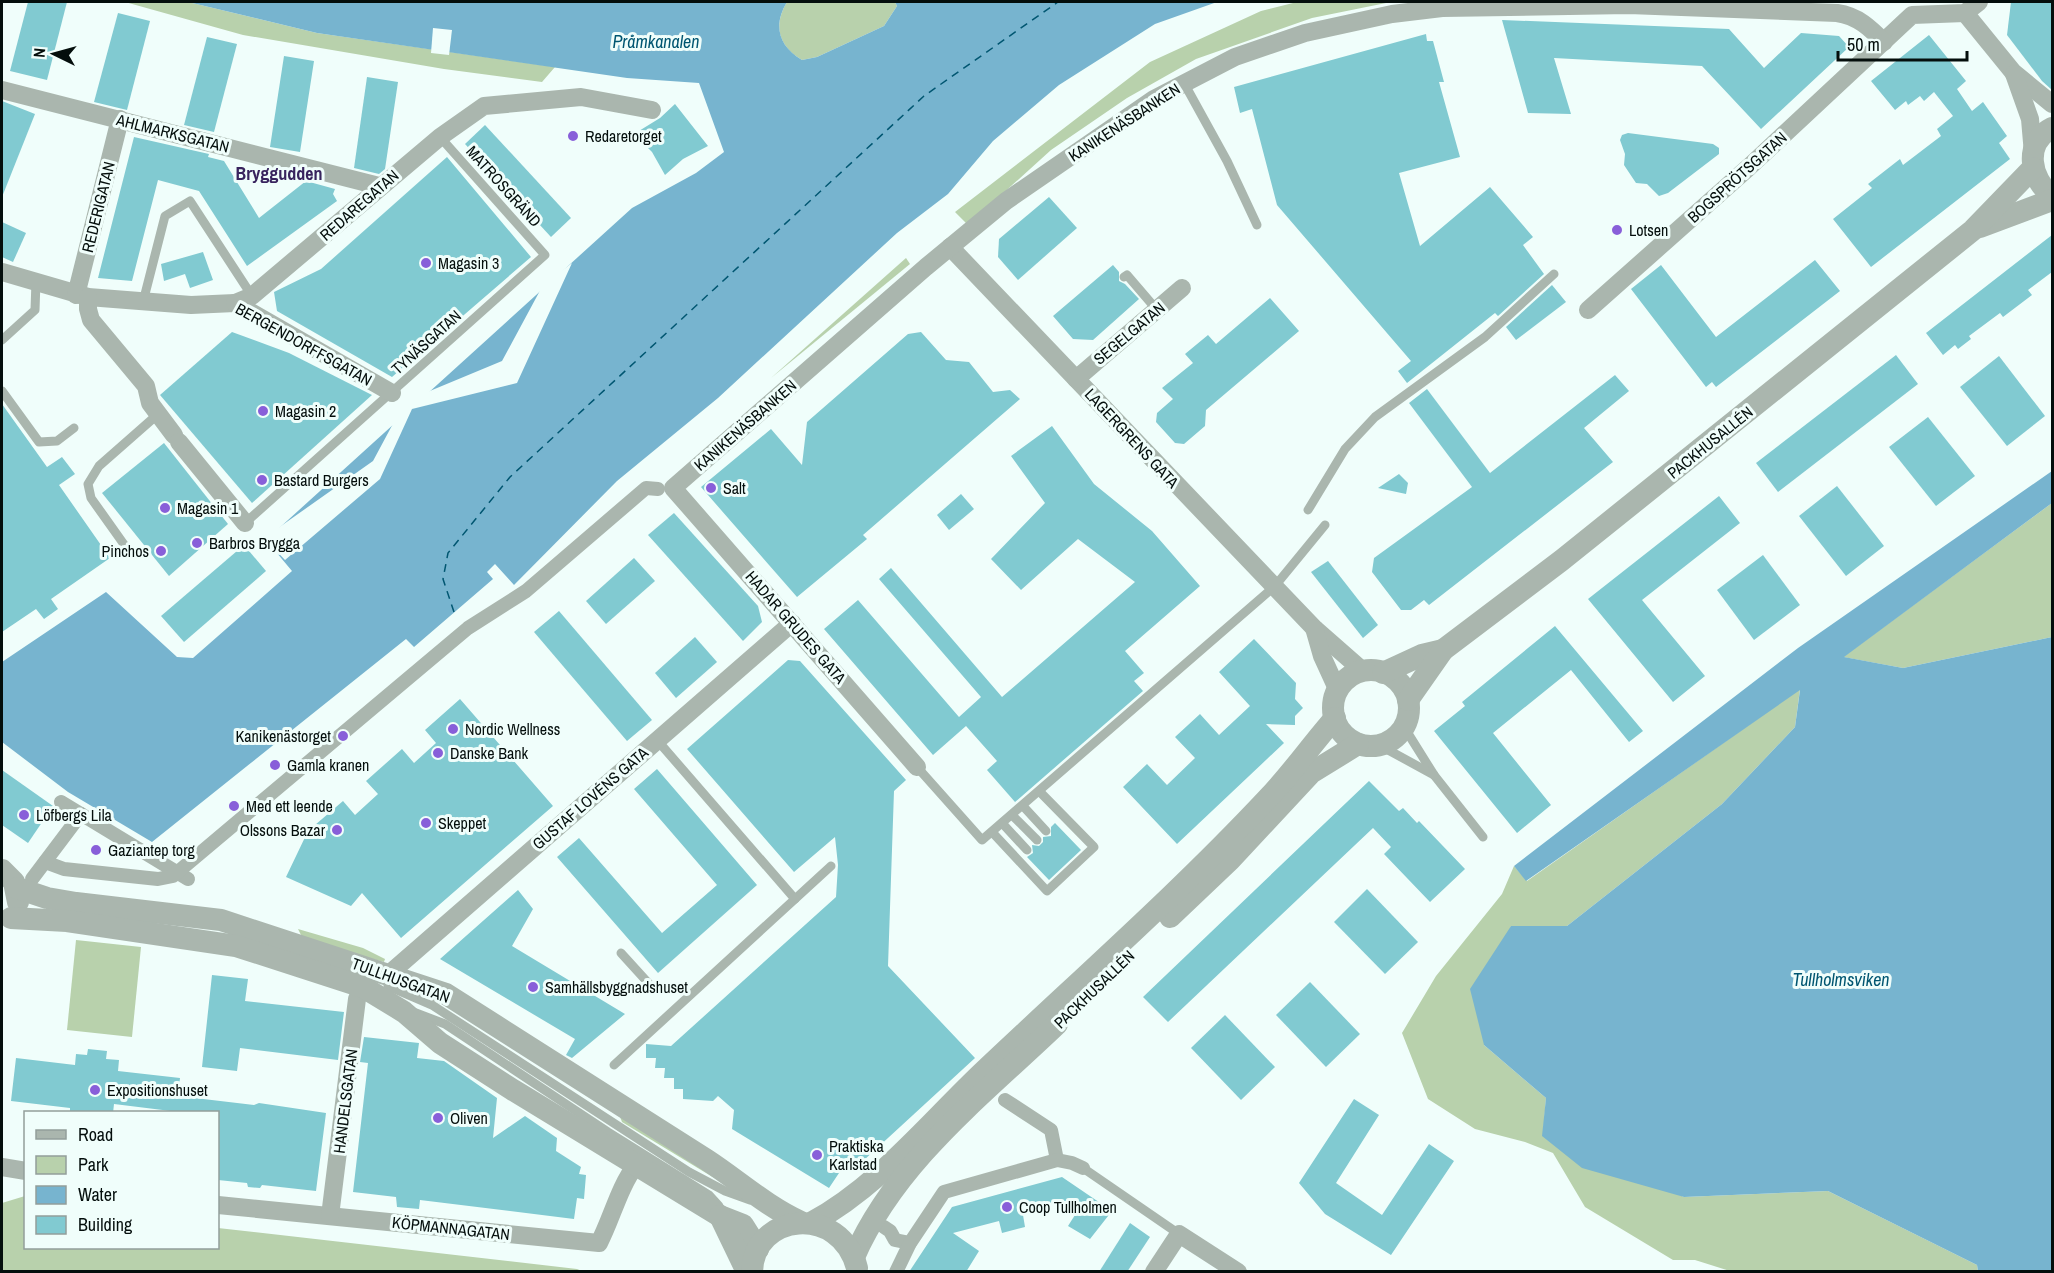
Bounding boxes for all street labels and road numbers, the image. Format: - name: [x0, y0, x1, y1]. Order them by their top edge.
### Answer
- street label: KANIKENÄSBANKEN: [1064, 78, 1184, 166]
- street label: AHLMARKSGATAN: [113, 108, 232, 158]
- street label: BOGSPRÖTSGATAN: [1683, 127, 1791, 227]
- street label: MATROSGRÄND: [462, 141, 546, 231]
- street label: REDERIGATAN: [76, 159, 120, 255]
- street label: REDAREGATAN: [315, 165, 403, 245]
- street label: BERGENDORFFSGATAN: [232, 297, 376, 391]
- street label: SEGELGATAN: [1089, 297, 1169, 369]
- street label: TYNÄSGATAN: [386, 305, 466, 379]
- street label: KANIKENÄSBANKEN: [689, 374, 801, 476]
- street label: LAGERGRENS GATA: [1080, 383, 1184, 493]
- street label: PACKHUSALLÉN: [1663, 401, 1757, 483]
- street label: HADAR GRUDES GATA: [741, 566, 851, 688]
- street label: GUSTAF LOVÉNS GATA: [527, 741, 653, 854]
- street label: PACKHUSALLÉN: [1049, 945, 1139, 1033]
- street label: TULLHUSGATAN: [349, 952, 453, 1008]
- street label: HANDELSGATAN: [328, 1047, 362, 1155]
- street label: KÖPMANNAGATAN: [391, 1211, 511, 1245]

